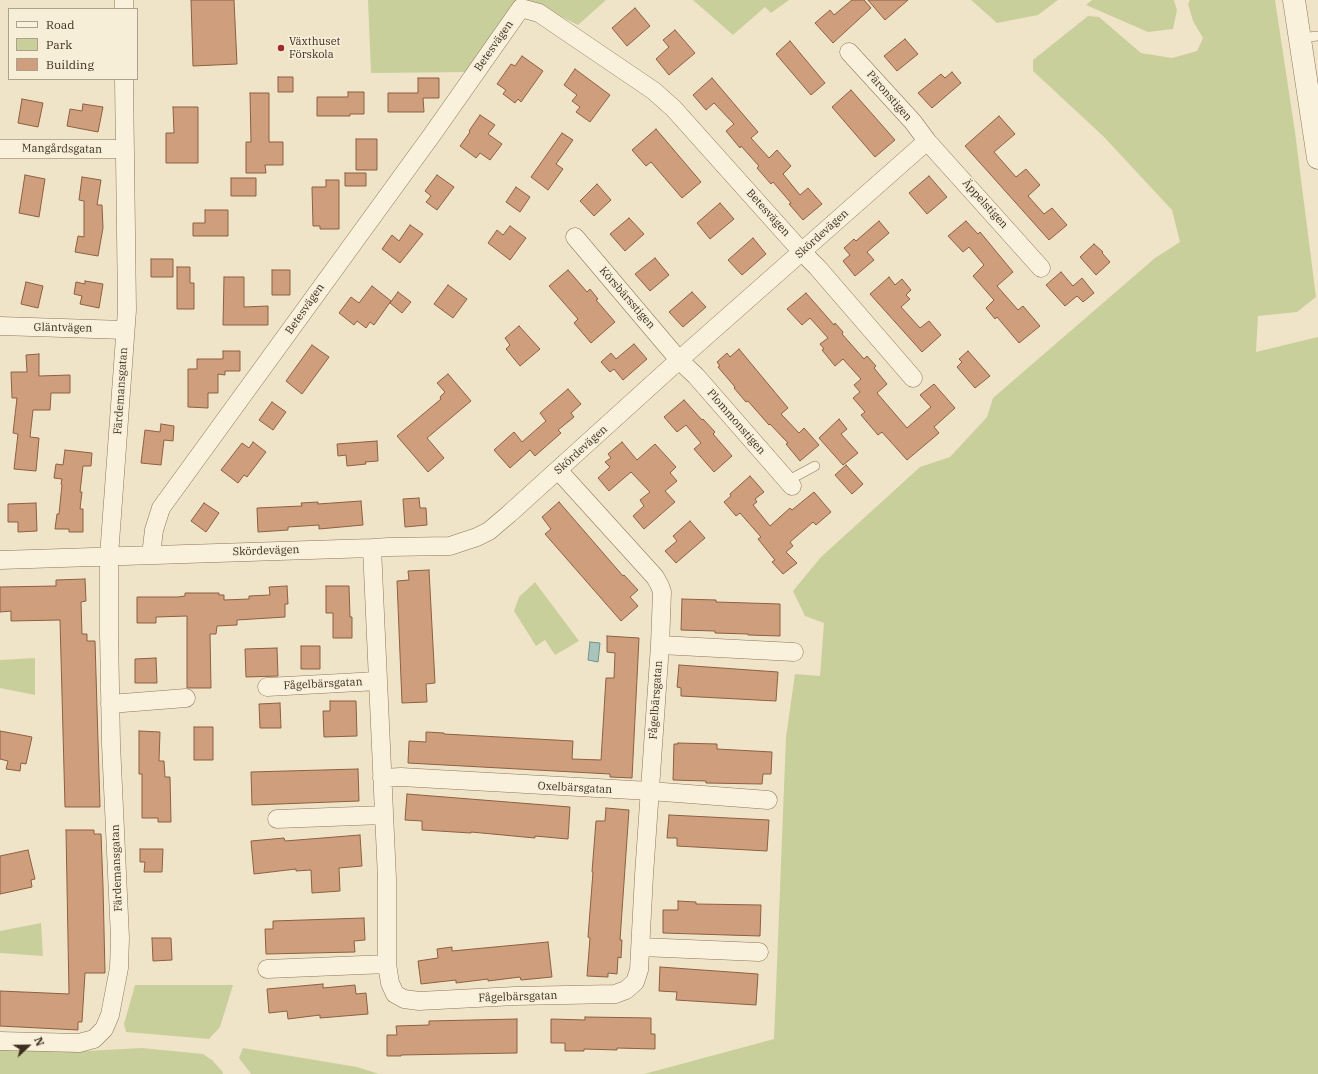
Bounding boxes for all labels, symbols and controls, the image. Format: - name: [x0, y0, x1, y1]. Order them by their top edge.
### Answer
- legend: [8, 8, 138, 80]
- text: Road: [46, 17, 75, 32]
- street label: Betesvägen: [472, 18, 516, 74]
- place label: Växthuset Förskola: [289, 35, 340, 61]
- text: Park: [46, 37, 72, 52]
- marker: Växthuset Förskola: [276, 43, 286, 53]
- text: Building: [46, 57, 94, 72]
- street label: Päronstigen: [864, 68, 914, 124]
- street label: Mangårdsgatan: [22, 142, 102, 156]
- street label: Äppelstigen: [959, 177, 1011, 231]
- street label: Betesvägen: [743, 187, 793, 239]
- street label: Skördevägen: [793, 207, 851, 261]
- street label: Körsbärsstigen: [596, 264, 658, 332]
- street label: Betesvägen: [283, 281, 327, 337]
- street label: Gläntvägen: [34, 321, 92, 335]
- street label: Färdemansgatan: [111, 347, 131, 435]
- street label: Plommonstigen: [704, 387, 768, 457]
- street label: Skördevägen: [552, 423, 610, 477]
- street label: Skördevägen: [232, 543, 300, 559]
- street label: Fågelbärsgatan: [647, 660, 665, 740]
- street label: Fågelbärsgatan: [283, 675, 363, 693]
- street label: Oxelbärsgatan: [537, 779, 613, 797]
- street label: Färdemansgatan: [109, 824, 125, 912]
- street label: Fågelbärsgatan: [478, 989, 558, 1005]
- north arrow: [8, 1026, 48, 1066]
- text: N: [31, 1035, 47, 1048]

